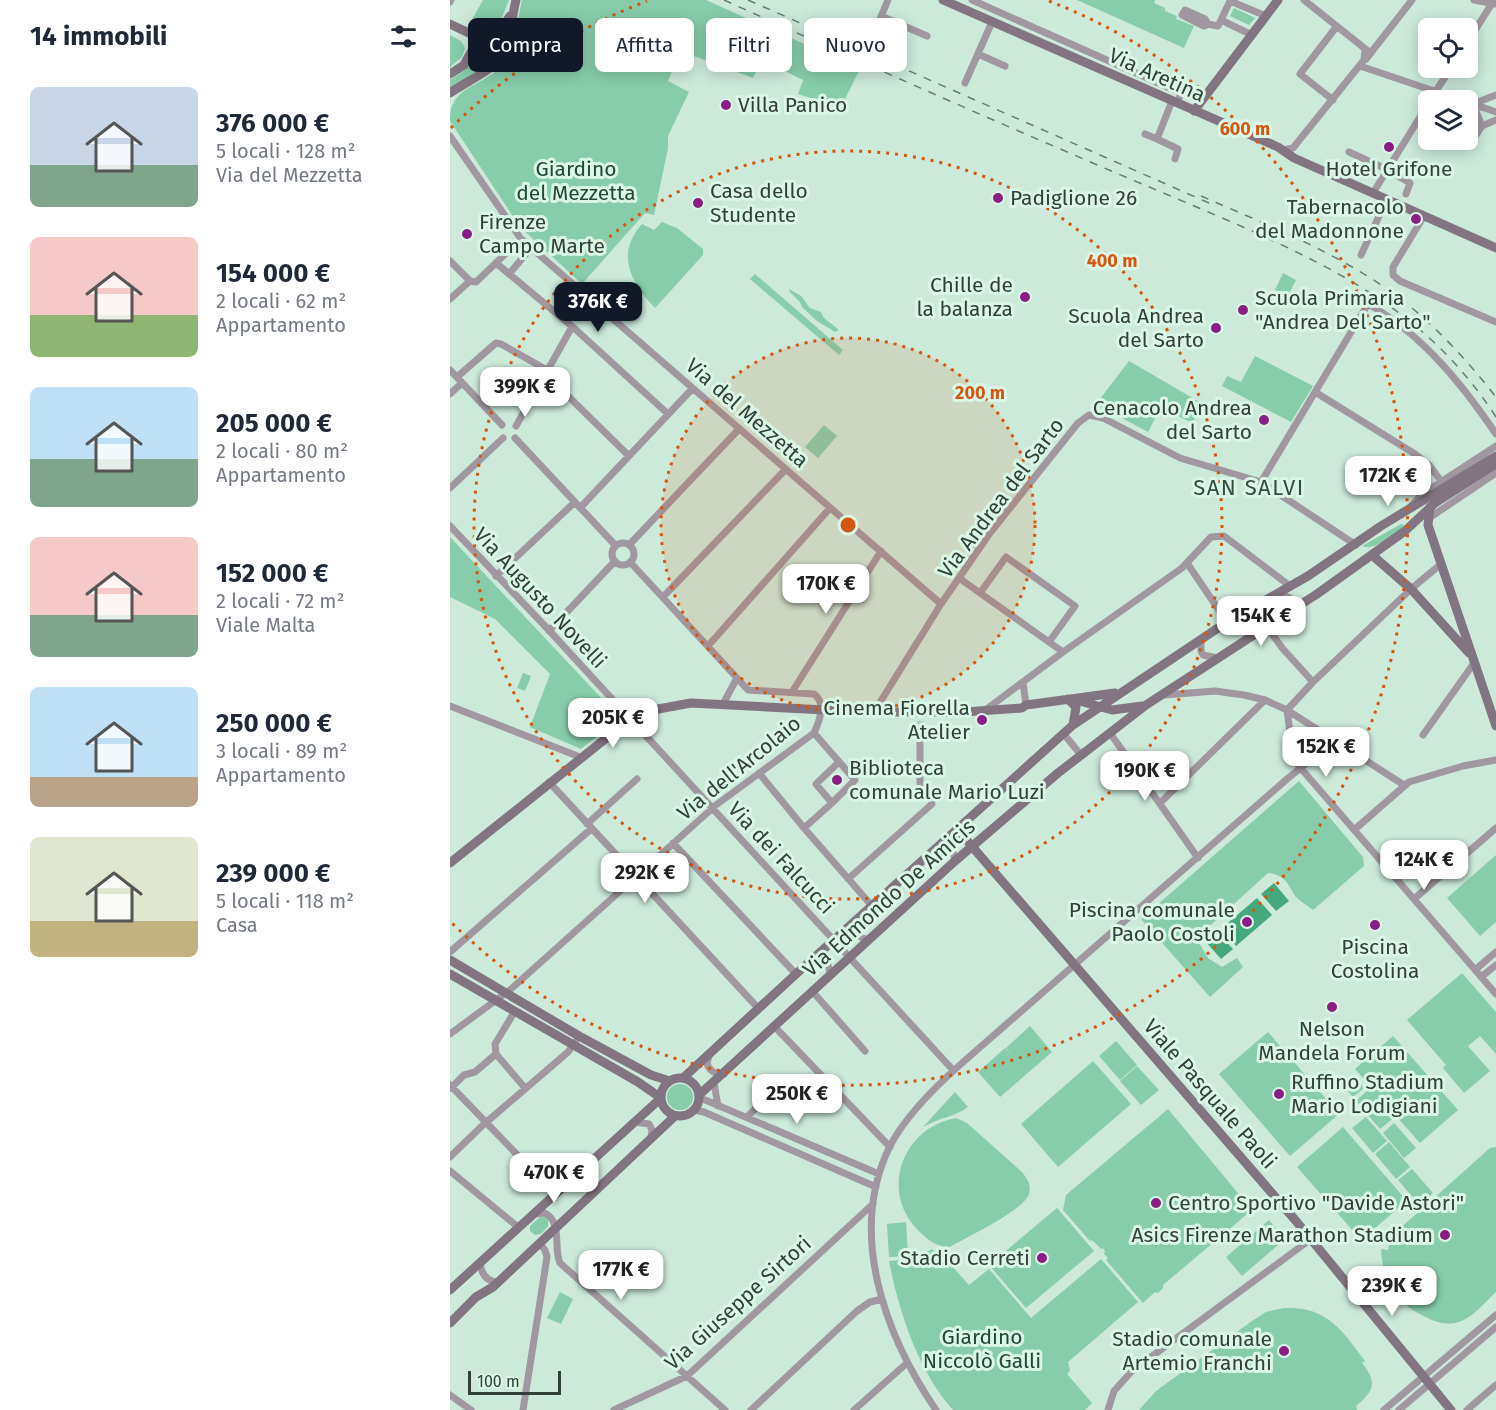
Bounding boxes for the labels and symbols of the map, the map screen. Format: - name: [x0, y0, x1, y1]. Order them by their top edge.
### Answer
- street label: Via Aretina: [1105, 42, 1209, 108]
- place label: Villa Panico: [738, 92, 847, 118]
- marker: Villa Panico: [719, 98, 733, 112]
- text: 600 m: [1220, 118, 1270, 140]
- marker: Hotel Grifone: [1382, 140, 1396, 154]
- park label: Giardino del Mezzetta: [516, 156, 636, 206]
- place label: Hotel Grifone: [1325, 156, 1453, 182]
- place label: Casa dello Studente: [710, 178, 808, 228]
- place label: Padiglione 26: [1010, 185, 1137, 211]
- marker: Padiglione 26: [991, 191, 1005, 205]
- place label: Tabernacolo del Madonnone: [1255, 194, 1404, 244]
- marker: Casa dello Studente: [691, 196, 705, 210]
- place label: Firenze Campo Marte: [479, 209, 605, 259]
- marker: Tabernacolo del Madonnone: [1409, 212, 1423, 226]
- marker: Firenze Campo Marte: [460, 227, 474, 241]
- text: 400 m: [1087, 250, 1137, 272]
- place label: Chille de la balanza: [916, 272, 1013, 322]
- pin: 376K €: [549, 282, 647, 333]
- place label: Scuola Primaria "Andrea Del Sarto": [1255, 285, 1431, 335]
- marker: Chille de la balanza: [1018, 290, 1032, 304]
- place label: Scuola Andrea del Sarto: [1068, 303, 1204, 353]
- marker: Scuola Primaria "Andrea Del Sarto": [1236, 303, 1250, 317]
- marker: Scuola Andrea del Sarto: [1209, 321, 1223, 335]
- street label: Via del Mezzetta: [680, 353, 814, 473]
- pin: 399K €: [476, 367, 574, 418]
- text: 200 m: [955, 382, 1005, 404]
- place label: Cenacolo Andrea del Sarto: [1093, 395, 1252, 445]
- street label: Via Andrea del Sarto: [932, 413, 1070, 583]
- marker: Cenacolo Andrea del Sarto: [1257, 413, 1271, 427]
- pin: 172K €: [1339, 456, 1437, 507]
- district label: SAN SALVI: [1193, 474, 1305, 501]
- centre of rings: [838, 515, 858, 535]
- street label: Via Augusto Novelli: [468, 522, 612, 674]
- pin: 170K €: [777, 564, 875, 615]
- pin: 154K €: [1212, 596, 1310, 647]
- place label: Cinema Fiorella Atelier: [823, 695, 970, 745]
- pin: 205K €: [564, 698, 662, 749]
- street label: Via dell'Arcolaio: [672, 710, 806, 826]
- marker: Cinema Fiorella Atelier: [975, 713, 989, 727]
- pin: 152K €: [1277, 727, 1375, 778]
- pin: 190K €: [1096, 751, 1194, 802]
- place label: Biblioteca comunale Mario Luzi: [849, 755, 1045, 805]
- marker: Biblioteca comunale Mario Luzi: [830, 773, 844, 787]
- street label: Via dei Falcucci: [722, 796, 840, 920]
- street label: Via Edmondo De Amicis: [797, 814, 981, 982]
- pin: 124K €: [1375, 840, 1473, 891]
- pin: 292K €: [596, 853, 694, 904]
- place label: Piscina comunale Paolo Costoli: [1069, 897, 1235, 947]
- marker: Piscina comunale Paolo Costoli: [1240, 915, 1254, 929]
- marker: Piscina Costolina: [1368, 918, 1382, 932]
- place label: Piscina Costolina: [1331, 934, 1419, 984]
- marker: Nelson Mandela Forum: [1325, 1000, 1339, 1014]
- street label: Viale Pasquale Paoli: [1138, 1014, 1282, 1174]
- place label: Nelson Mandela Forum: [1258, 1016, 1406, 1066]
- place label: Ruffino Stadium Mario Lodigiani: [1291, 1069, 1444, 1119]
- pin: 250K €: [748, 1074, 846, 1125]
- marker: Ruffino Stadium Mario Lodigiani: [1272, 1087, 1286, 1101]
- pin: 470K €: [505, 1153, 603, 1204]
- place label: Centro Sportivo "Davide Astori": [1168, 1190, 1464, 1216]
- marker: Centro Sportivo "Davide Astori": [1149, 1196, 1163, 1210]
- place label: Asics Firenze Marathon Stadium: [1131, 1222, 1433, 1248]
- marker: Asics Firenze Marathon Stadium: [1438, 1228, 1452, 1242]
- street label: Via Giuseppe Sirtori: [659, 1230, 817, 1376]
- place label: Stadio Cerreti: [900, 1245, 1030, 1271]
- pin: 177K €: [572, 1250, 670, 1301]
- marker: Stadio Cerreti: [1035, 1251, 1049, 1265]
- pin: 239K €: [1343, 1266, 1441, 1317]
- park label: Giardino Niccolò Galli: [923, 1324, 1041, 1374]
- place label: Stadio comunale Artemio Franchi: [1112, 1326, 1272, 1376]
- marker: Stadio comunale Artemio Franchi: [1277, 1344, 1291, 1358]
- scale bar: [468, 1368, 561, 1396]

